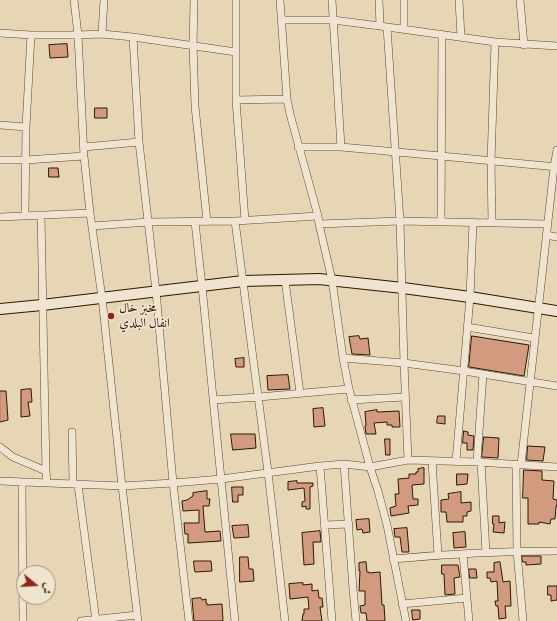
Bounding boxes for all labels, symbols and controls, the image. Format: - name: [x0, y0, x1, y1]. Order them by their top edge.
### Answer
- place label: مخبز خال انفال البلدي: [119, 301, 170, 332]
- marker: مخبز خال انفال البلدي: [106, 311, 116, 321]
- north arrow: [16, 565, 56, 605]
- text: ش: [39, 581, 55, 596]

